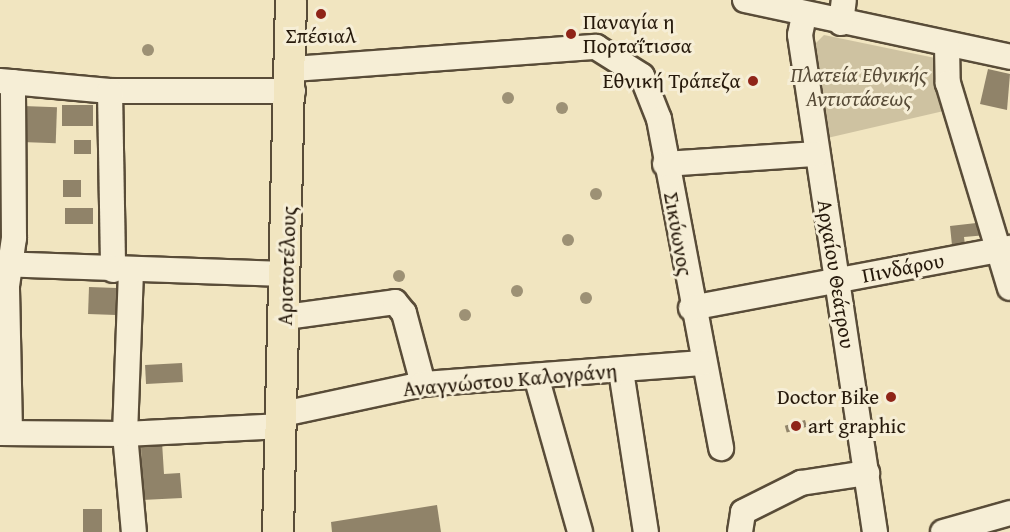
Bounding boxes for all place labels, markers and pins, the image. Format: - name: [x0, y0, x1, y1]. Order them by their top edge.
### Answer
- marker: Σπέσιαλ: [314, 7, 328, 21]
- place label: Παναγία η Πορταΐτισσα: [583, 9, 692, 59]
- place label: Σπέσιαλ: [285, 23, 357, 49]
- marker: Παναγία η Πορταΐτισσα: [564, 27, 578, 41]
- place label: Εθνική Τράπεζα: [603, 68, 741, 94]
- marker: Εθνική Τράπεζα: [746, 74, 760, 88]
- place label: Doctor Bike: [777, 384, 879, 410]
- marker: Doctor Bike: [884, 390, 898, 404]
- place label: art graphic: [808, 413, 906, 439]
- marker: art graphic: [789, 419, 803, 433]

